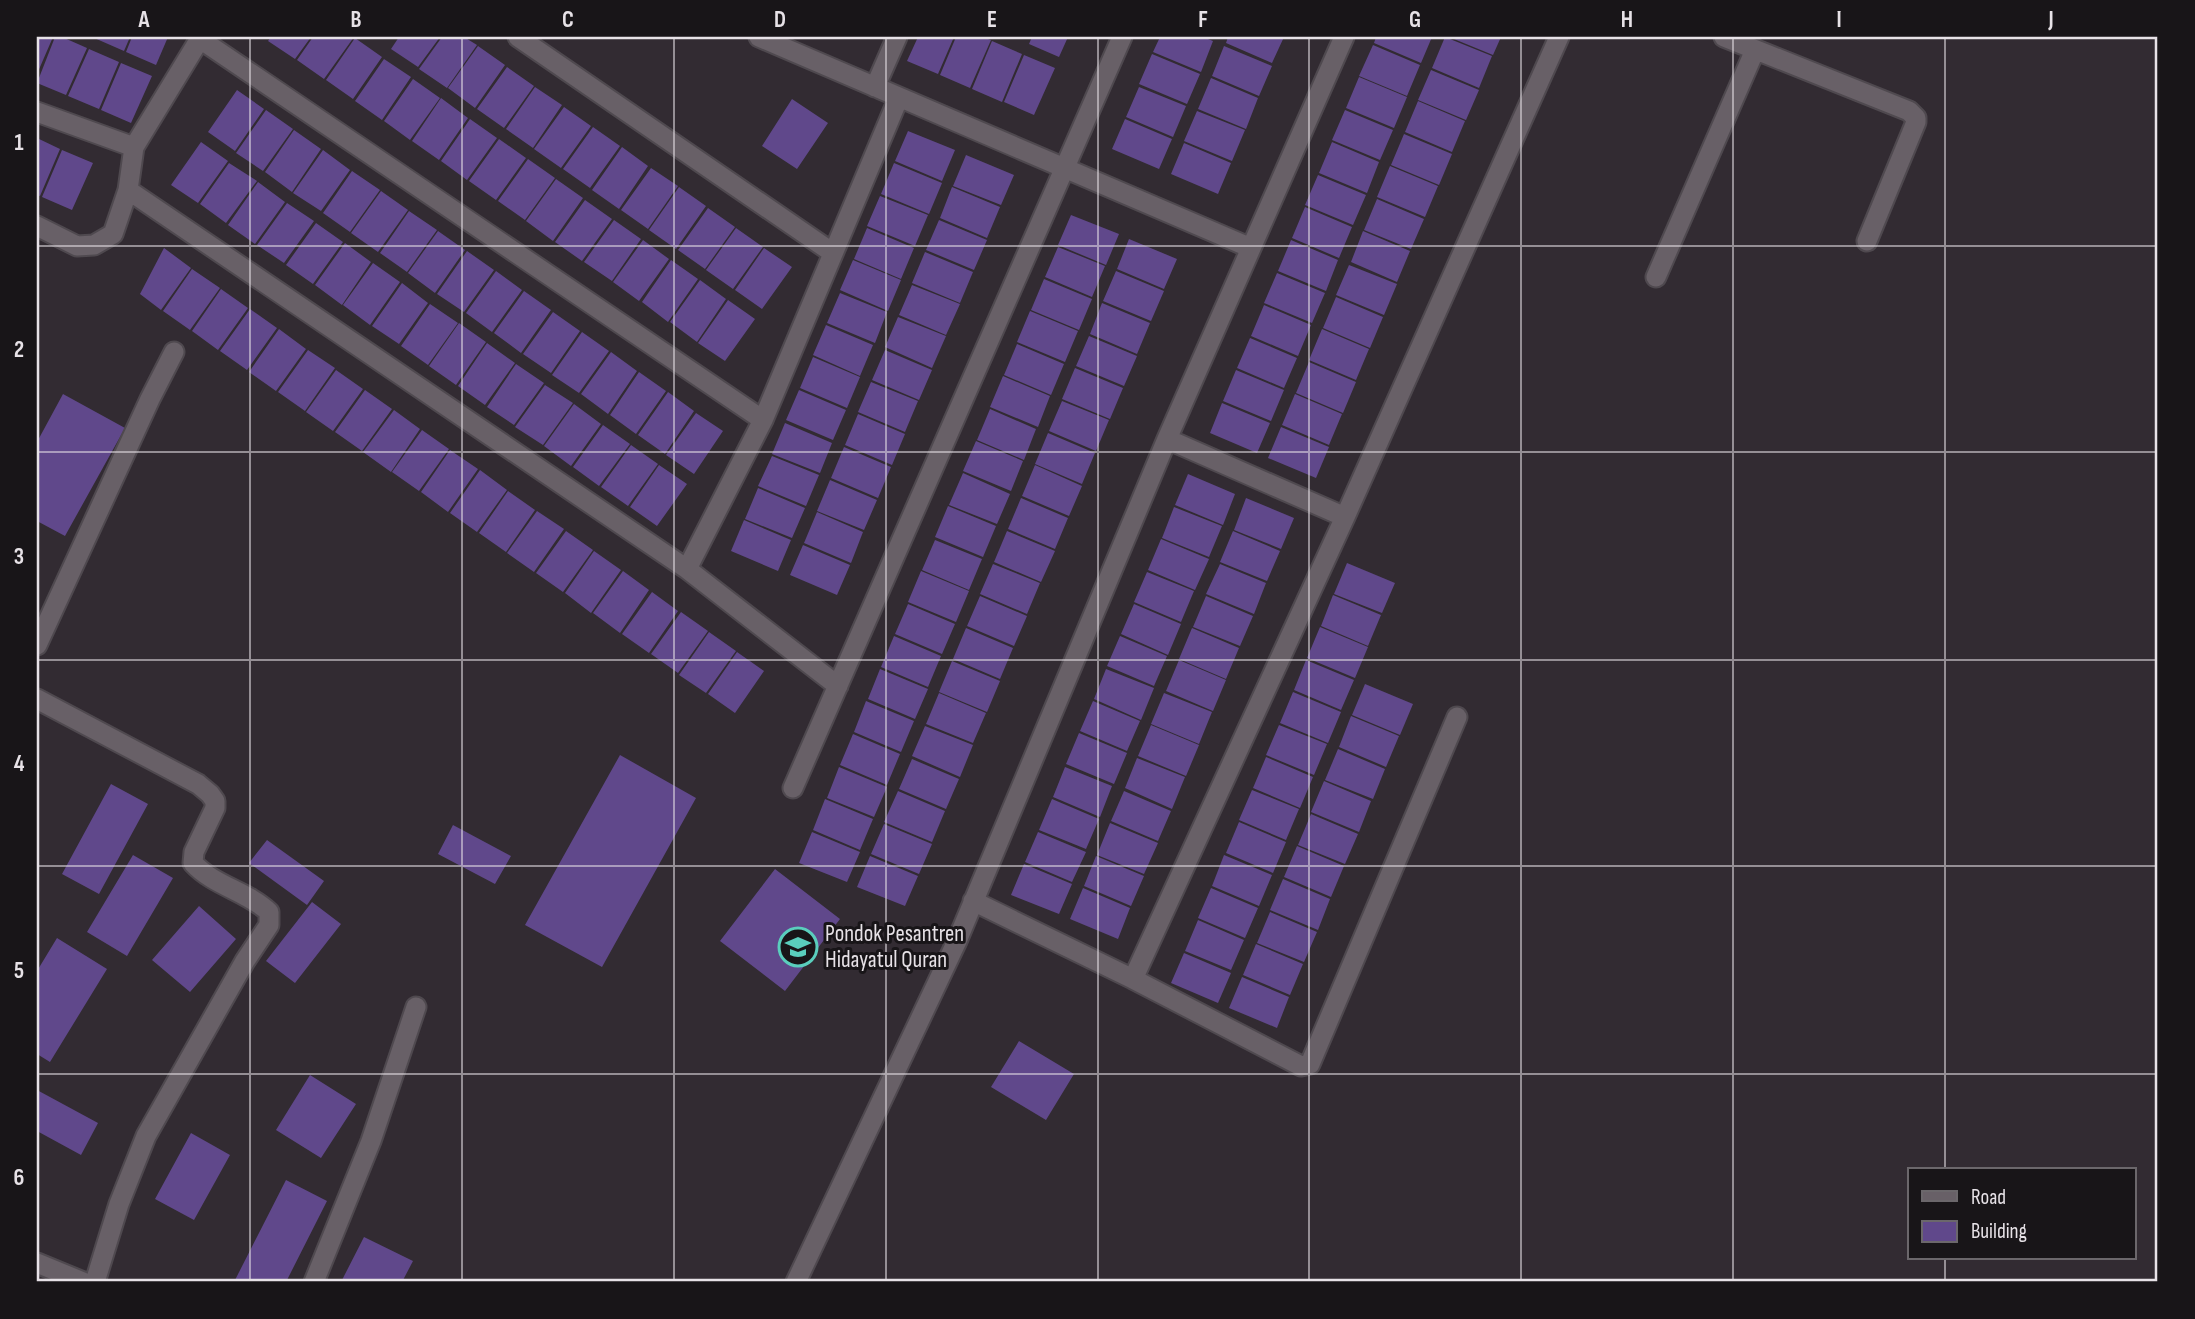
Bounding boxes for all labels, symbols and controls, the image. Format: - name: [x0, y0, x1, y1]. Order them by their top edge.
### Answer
- text: A: [138, 6, 151, 34]
- text: B: [351, 6, 362, 34]
- text: C: [562, 6, 574, 34]
- text: D: [774, 6, 786, 34]
- text: E: [987, 6, 997, 34]
- text: F: [1198, 6, 1208, 34]
- text: G: [1409, 6, 1421, 34]
- text: H: [1621, 6, 1633, 34]
- text: I: [1836, 6, 1842, 34]
- text: J: [2047, 6, 2054, 34]
- text: 1: [14, 129, 24, 157]
- text: 2: [14, 336, 24, 364]
- text: 3: [14, 543, 24, 571]
- text: 4: [14, 750, 25, 778]
- place label: Pondok Pesantren Hidayatul Quran: [825, 920, 964, 974]
- school or university icon: Pondok Pesantren Hidayatul Quran: [777, 926, 819, 968]
- text: 5: [14, 957, 24, 985]
- text: 6: [14, 1164, 24, 1192]
- legend: [1908, 1168, 2136, 1260]
- text: Road: [1971, 1185, 2006, 1210]
- text: Building: [1971, 1219, 2027, 1244]

